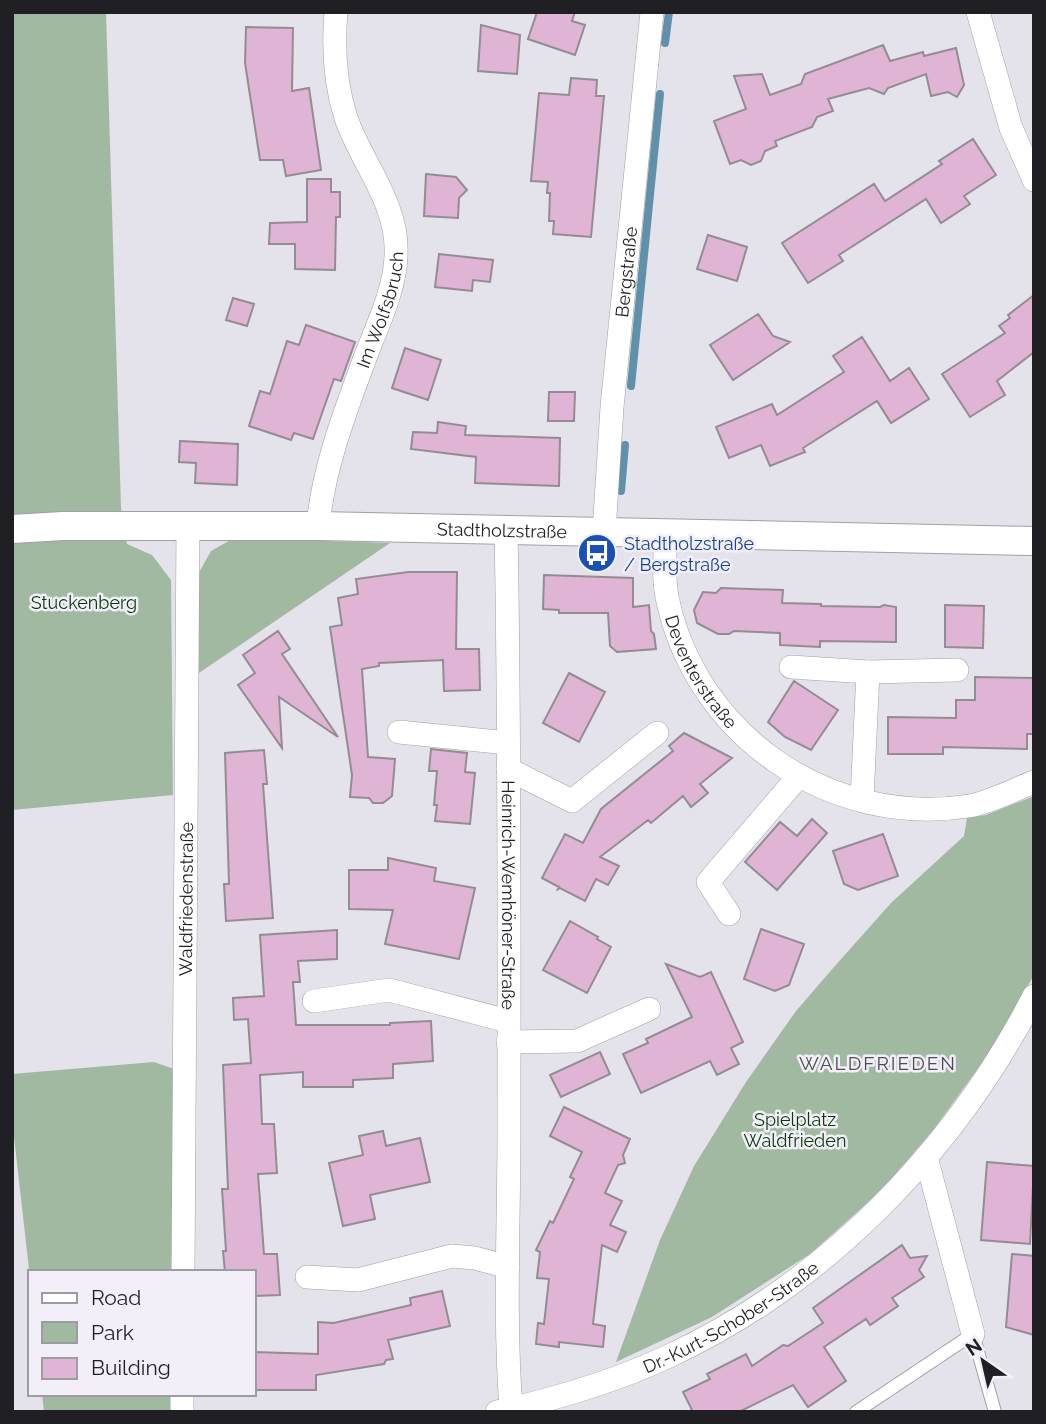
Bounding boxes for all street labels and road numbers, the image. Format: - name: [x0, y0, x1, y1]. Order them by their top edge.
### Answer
- street label: Bergstraße: [611, 225, 641, 318]
- street label: Im Wolfsbruch: [352, 251, 407, 371]
- street label: Stadtholzstraße: [437, 518, 568, 542]
- street label: Deventerstraße: [661, 612, 742, 733]
- street label: Heinrich-Wemhöner-Straße: [498, 780, 520, 1010]
- street label: Waldfriedenstraße: [174, 821, 197, 976]
- street label: Dr.-Kurt-Schober-Straße: [640, 1256, 822, 1377]

